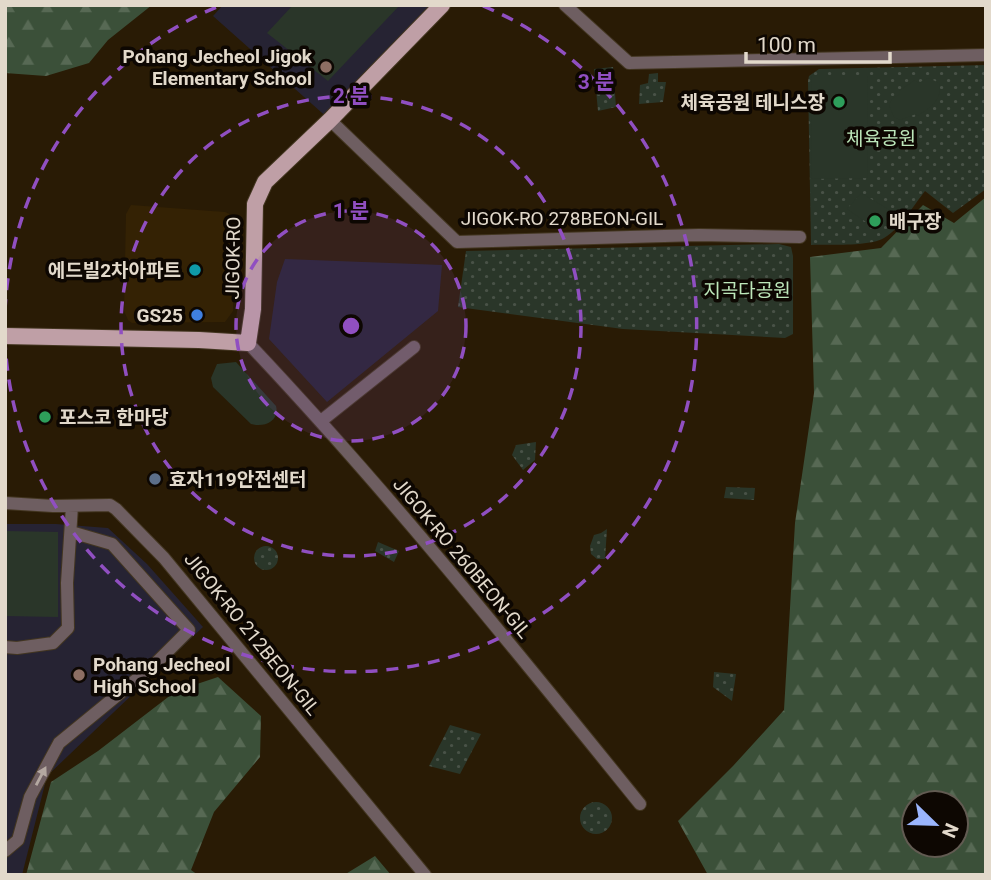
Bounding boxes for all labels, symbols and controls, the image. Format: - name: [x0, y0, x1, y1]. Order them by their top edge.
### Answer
- scale bar: [746, 21, 890, 65]
- text: 100 m: [757, 33, 816, 57]
- place label: Pohang Jecheol Jigok Elementary School: [123, 45, 313, 90]
- marker: Pohang Jecheol Jigok Elementary School: [318, 59, 334, 75]
- text: 3 분: [578, 70, 614, 94]
- text: 2 분: [333, 84, 369, 108]
- place label: 체육공원 테니스장: [680, 91, 825, 114]
- marker: 체육공원 테니스장: [831, 94, 847, 110]
- park label: 체육공원: [846, 127, 916, 150]
- text: 1 분: [333, 199, 369, 223]
- street label: JIGOK-RO 278BEON-GIL: [461, 207, 663, 230]
- place label: 배구장: [889, 210, 941, 233]
- marker: 배구장: [867, 213, 883, 229]
- street label: JIGOK-RO: [221, 216, 245, 300]
- place label: 에드빌2차아파트: [48, 259, 181, 282]
- marker: 에드빌2차아파트: [187, 262, 203, 278]
- park label: 지곡다공원: [703, 279, 791, 302]
- place label: GS25: [137, 304, 183, 327]
- marker: GS25: [189, 307, 205, 323]
- centre of rings: [339, 314, 363, 338]
- place label: 포스코 한마당: [59, 406, 169, 429]
- marker: 포스코 한마당: [37, 409, 53, 425]
- place label: 효자119안전센터: [169, 468, 307, 491]
- marker: 효자119안전센터: [147, 471, 163, 487]
- street label: JIGOK-RO 260BEON-GIL: [388, 473, 536, 643]
- street label: JIGOK-RO 212BEON-GIL: [179, 548, 325, 720]
- place label: Pohang Jecheol High School: [93, 653, 230, 698]
- marker: Pohang Jecheol High School: [71, 667, 87, 683]
- one-way arrow: [35, 766, 46, 786]
- north arrow: [900, 789, 970, 859]
- text: N: [937, 820, 963, 841]

